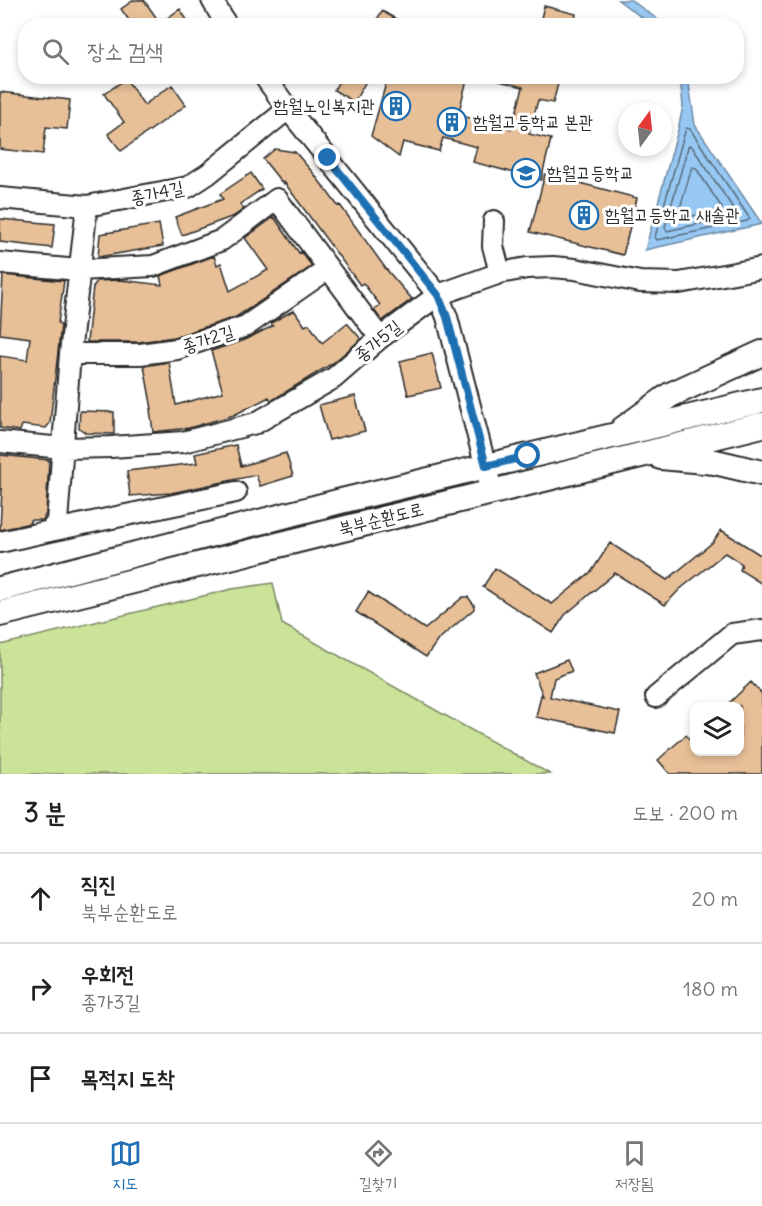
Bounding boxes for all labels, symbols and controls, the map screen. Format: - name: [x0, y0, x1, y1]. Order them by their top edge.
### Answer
- search box: [18, 18, 744, 84]
- icon: search: [39, 35, 72, 68]
- text: 장소 검색: [87, 37, 163, 65]
- building icon: 함월노인복지관: [380, 90, 412, 122]
- place label: 함월노인복지관: [274, 94, 375, 117]
- north arrow: [618, 102, 672, 156]
- building icon: 함월고등학교 본관: [436, 106, 468, 138]
- place label: 함월고등학교 본관: [473, 110, 593, 133]
- route end: [314, 144, 340, 170]
- school or university icon: 함월고등학교: [510, 157, 542, 189]
- place label: 함월고등학교: [547, 161, 634, 184]
- street label: 종가4길: [128, 176, 186, 209]
- building icon: 함월고등학교 새솔관: [568, 199, 600, 231]
- place label: 함월고등학교 새솔관: [605, 203, 740, 226]
- street label: 종가5길: [350, 314, 406, 366]
- street label: 종가2길: [179, 319, 237, 358]
- route start: [514, 442, 540, 468]
- street label: 북부순환도로: [336, 497, 426, 540]
- map controls: [690, 702, 744, 756]
- button: layers: [690, 702, 744, 756]
- text: 3 분: [24, 796, 66, 829]
- text: 도보 · 200 m: [632, 800, 738, 825]
- text: 직진: [81, 870, 116, 898]
- icon: ahead: [24, 882, 57, 915]
- text: 20 m: [692, 886, 738, 911]
- text: 북부순환도로: [81, 899, 178, 924]
- text: 우회전: [81, 960, 134, 988]
- icon: right: [24, 972, 57, 1005]
- text: 180 m: [683, 976, 738, 1001]
- text: 종가3길: [81, 989, 141, 1014]
- icon: arrive: [24, 1062, 57, 1095]
- text: 목적지 도착: [81, 1064, 175, 1092]
- tab: 지도: [109, 1137, 142, 1194]
- tab: 길찾기: [359, 1137, 398, 1194]
- tab: 저장됨: [615, 1137, 653, 1194]

